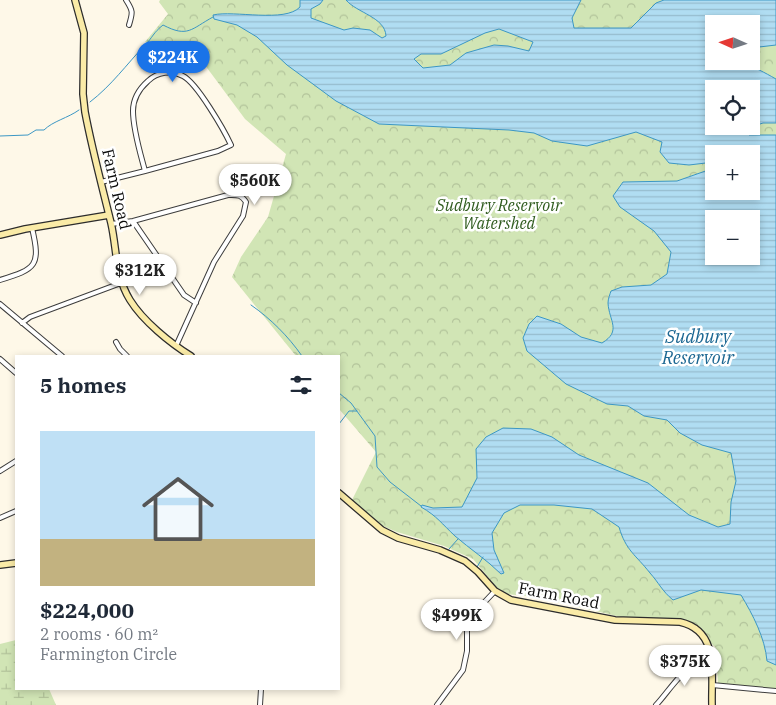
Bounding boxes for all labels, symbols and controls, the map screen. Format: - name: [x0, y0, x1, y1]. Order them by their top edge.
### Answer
- north arrow: [705, 15, 760, 70]
- map controls: [705, 15, 760, 265]
- pin: $224K: [138, 41, 208, 83]
- text: $224K: [148, 47, 198, 67]
- button: locate: [705, 80, 760, 135]
- button: +: [705, 145, 760, 200]
- street label: Farm Road: [98, 147, 136, 232]
- pin: $560K: [220, 164, 290, 206]
- text: $560K: [230, 170, 280, 190]
- park label: Sudbury Reservoir Watershed: [435, 195, 563, 233]
- button: −: [705, 210, 760, 265]
- pin: $312K: [105, 254, 175, 296]
- text: $312K: [115, 260, 165, 280]
- water label: Sudbury Reservoir: [661, 325, 735, 369]
- text: 5 homes: [40, 371, 126, 399]
- icon: filters: [287, 371, 315, 399]
- icon: home: [133, 464, 223, 554]
- street label: Farm Road: [517, 577, 602, 613]
- text: $224,000: [40, 596, 134, 624]
- pin: $499K: [422, 598, 492, 641]
- text: $499K: [432, 605, 482, 625]
- text: 2 rooms · 60 m²: [40, 624, 158, 644]
- text: Farmington Circle: [40, 644, 177, 664]
- pin: $375K: [650, 644, 720, 687]
- text: $375K: [660, 651, 710, 671]

